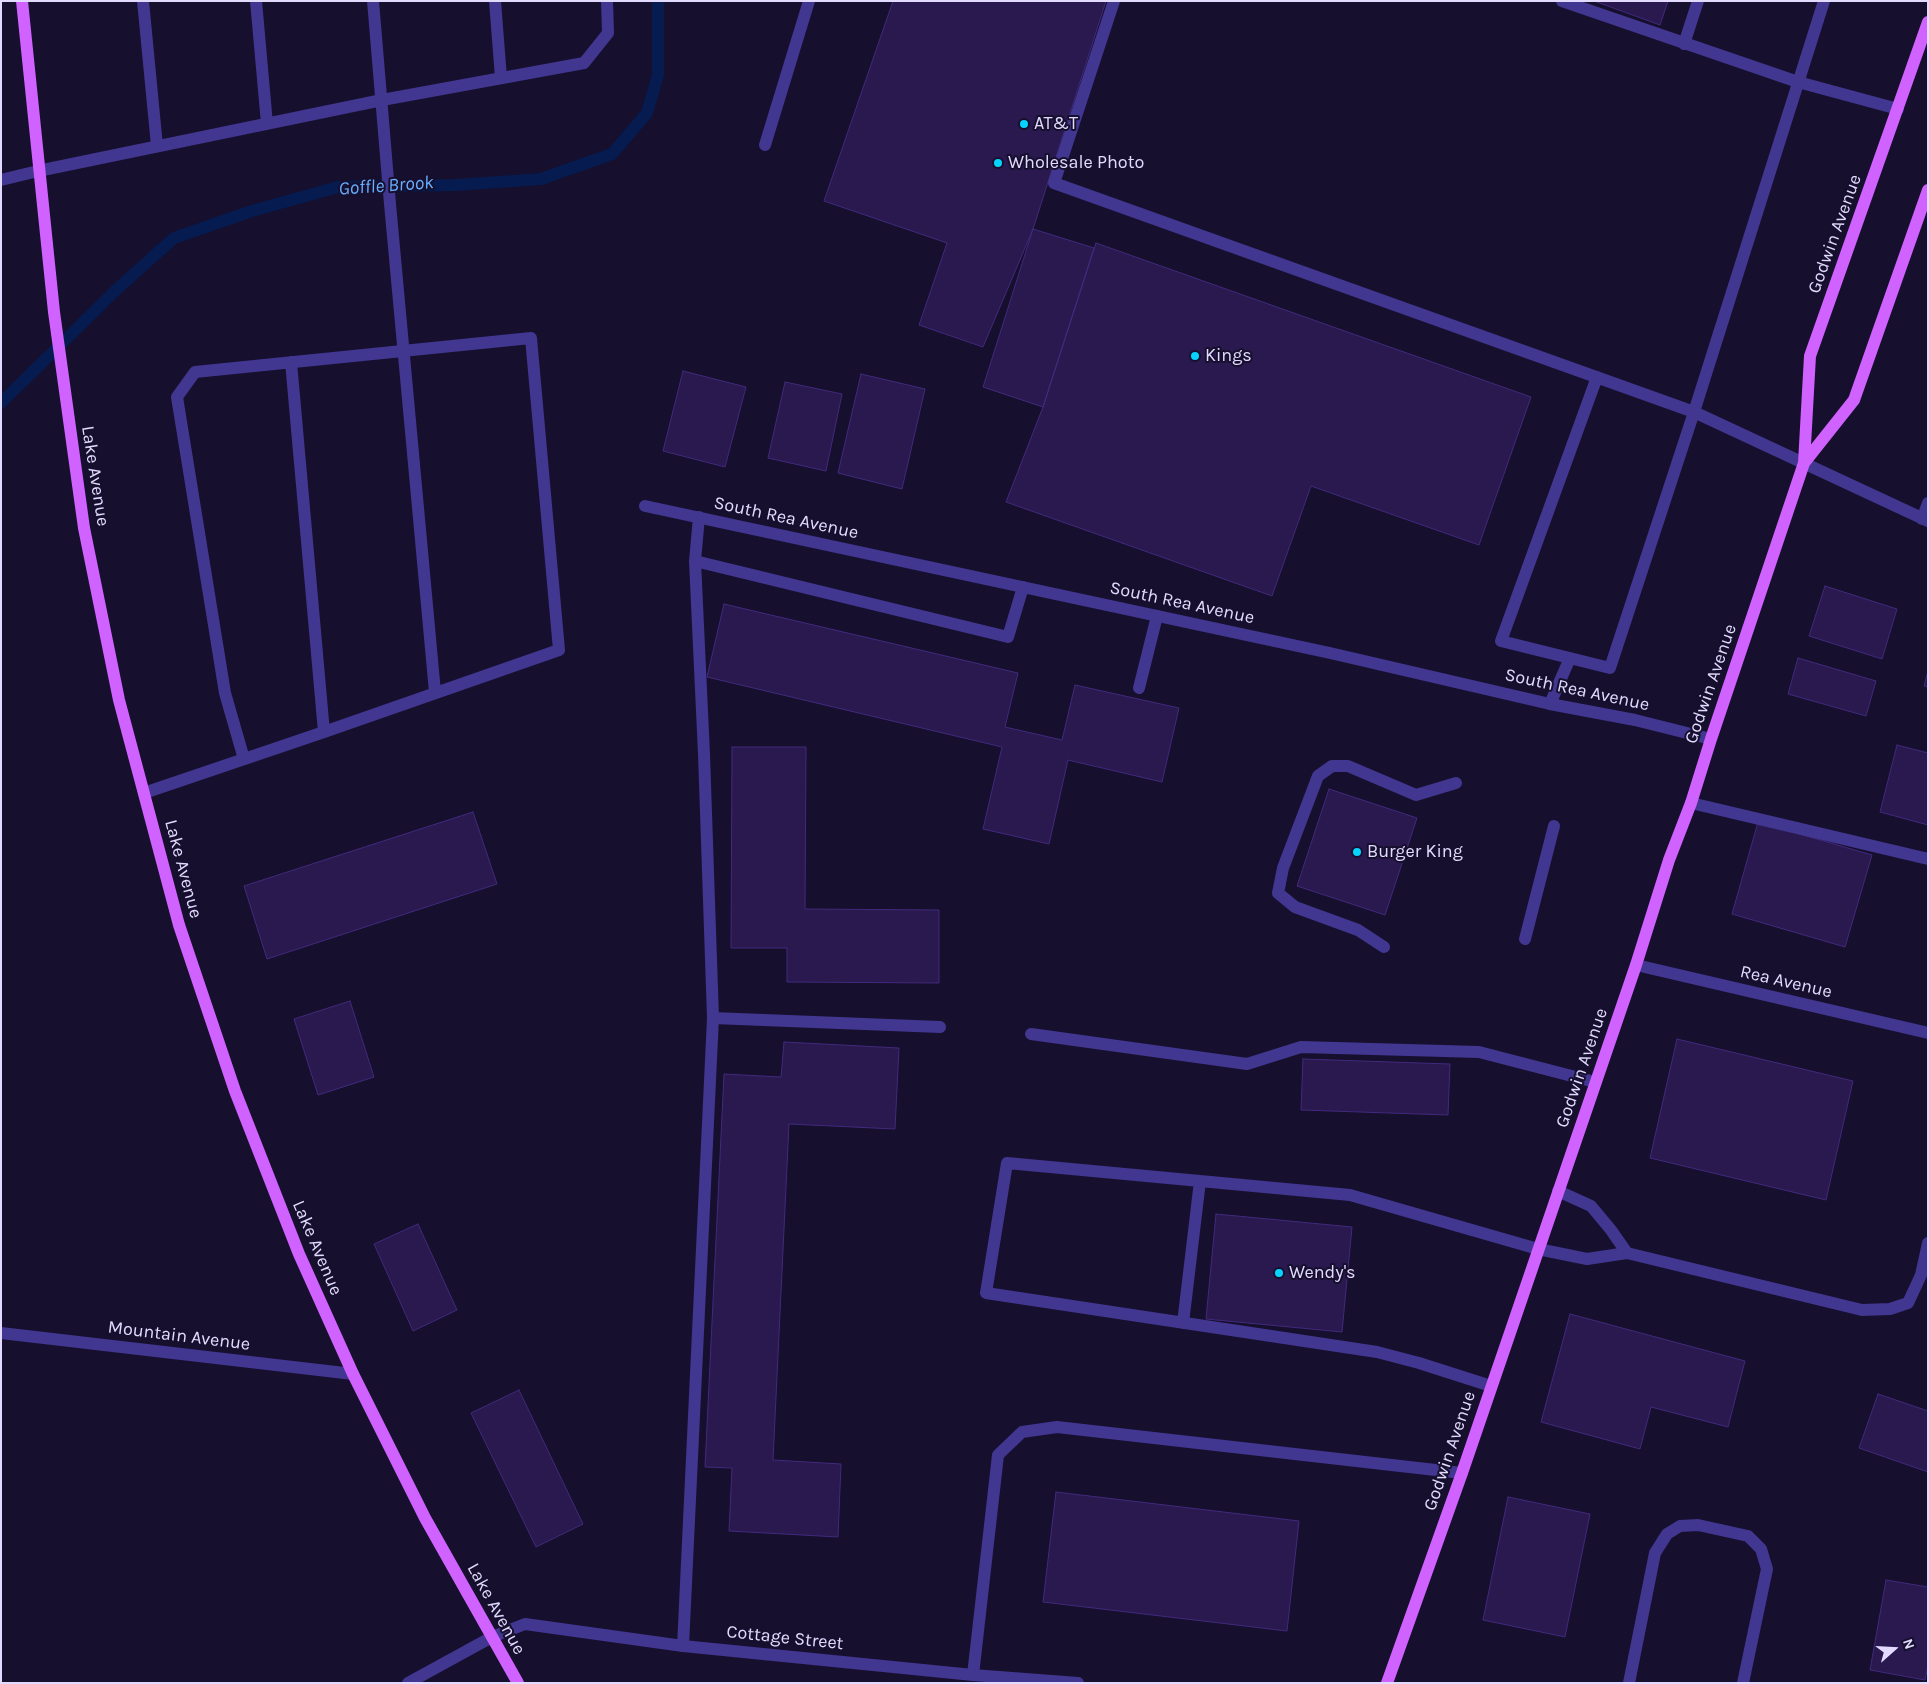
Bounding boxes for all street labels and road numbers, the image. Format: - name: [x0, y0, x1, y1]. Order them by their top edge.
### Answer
- street label: Godwin Avenue: [1803, 172, 1867, 296]
- street label: Lake Avenue: [76, 424, 114, 528]
- street label: South Rea Avenue: [712, 492, 860, 544]
- street label: South Rea Avenue: [1108, 577, 1256, 629]
- street label: Godwin Avenue: [1680, 621, 1742, 747]
- street label: South Rea Avenue: [1503, 664, 1651, 716]
- street label: Lake Avenue: [159, 817, 207, 921]
- street label: Rea Avenue: [1738, 961, 1834, 1003]
- street label: Godwin Avenue: [1551, 1005, 1613, 1131]
- street label: Lake Avenue: [287, 1197, 347, 1299]
- street label: Mountain Avenue: [107, 1317, 251, 1355]
- street label: Godwin Avenue: [1419, 1388, 1481, 1514]
- street label: Lake Avenue: [462, 1559, 530, 1659]
- street label: Cottage Street: [725, 1621, 845, 1655]

